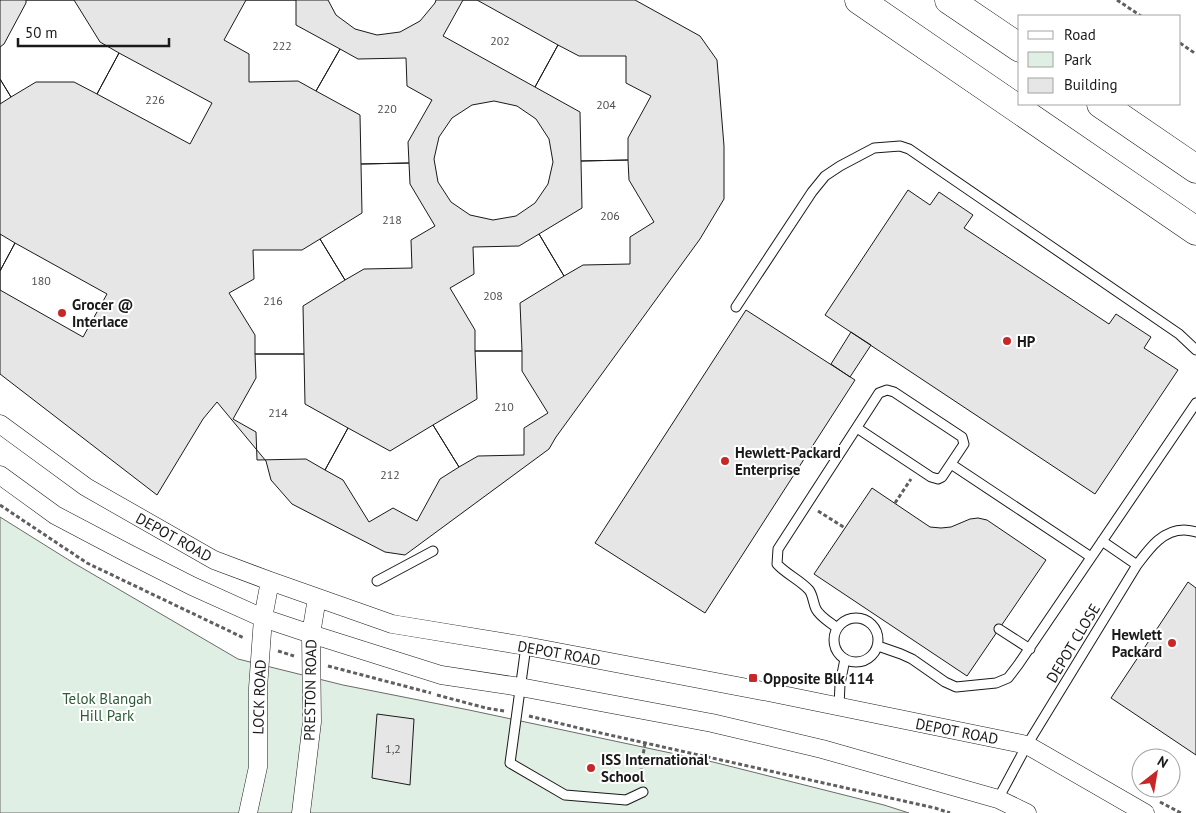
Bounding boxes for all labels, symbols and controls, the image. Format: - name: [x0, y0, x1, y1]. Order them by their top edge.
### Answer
- scale bar: [18, 15, 169, 47]
- legend: [1018, 15, 1181, 105]
- text: 50 m: [25, 23, 58, 42]
- text: Road: [1064, 25, 1096, 44]
- house number: 202: [490, 33, 510, 48]
- house number: 222: [272, 38, 292, 53]
- text: Park: [1064, 50, 1092, 69]
- text: Building: [1064, 75, 1118, 94]
- house number: 226: [145, 92, 165, 107]
- house number: 204: [596, 97, 616, 112]
- house number: 220: [377, 101, 397, 116]
- house number: 206: [600, 208, 620, 223]
- house number: 218: [382, 212, 402, 227]
- house number: 180: [31, 273, 51, 288]
- house number: 208: [483, 288, 503, 303]
- house number: 216: [263, 293, 283, 308]
- place label: Grocer @ Interlace: [72, 295, 133, 331]
- marker: Grocer @ Interlace: [56, 307, 68, 319]
- place label: HP: [1017, 332, 1036, 351]
- marker: HP: [1001, 335, 1013, 347]
- house number: 210: [494, 399, 514, 414]
- house number: 214: [268, 405, 288, 420]
- place label: Hewlett-Packard Enterprise: [735, 443, 841, 479]
- marker: Hewlett-Packard Enterprise: [719, 455, 731, 467]
- house number: 212: [380, 467, 400, 482]
- street label: DEPOT ROAD: [133, 508, 215, 566]
- street label: DEPOT CLOSE: [1042, 600, 1104, 686]
- place label: Hewlett Packard: [1111, 625, 1163, 661]
- street label: DEPOT ROAD: [516, 636, 602, 670]
- marker: Hewlett Packard: [1166, 637, 1178, 649]
- street label: PRESTON ROAD: [300, 639, 320, 741]
- street label: LOCK ROAD: [248, 659, 270, 735]
- place label: Opposite Blk 114: [763, 669, 874, 688]
- marker: Opposite Blk 114: [747, 672, 759, 684]
- park label: Telok Blangah Hill Park: [62, 689, 152, 725]
- street label: DEPOT ROAD: [914, 714, 1000, 748]
- house number: 1,2: [385, 741, 401, 756]
- north arrow: [1131, 748, 1181, 798]
- place label: ISS International School: [601, 750, 709, 786]
- text: N: [1154, 752, 1171, 772]
- marker: ISS International School: [585, 762, 597, 774]

